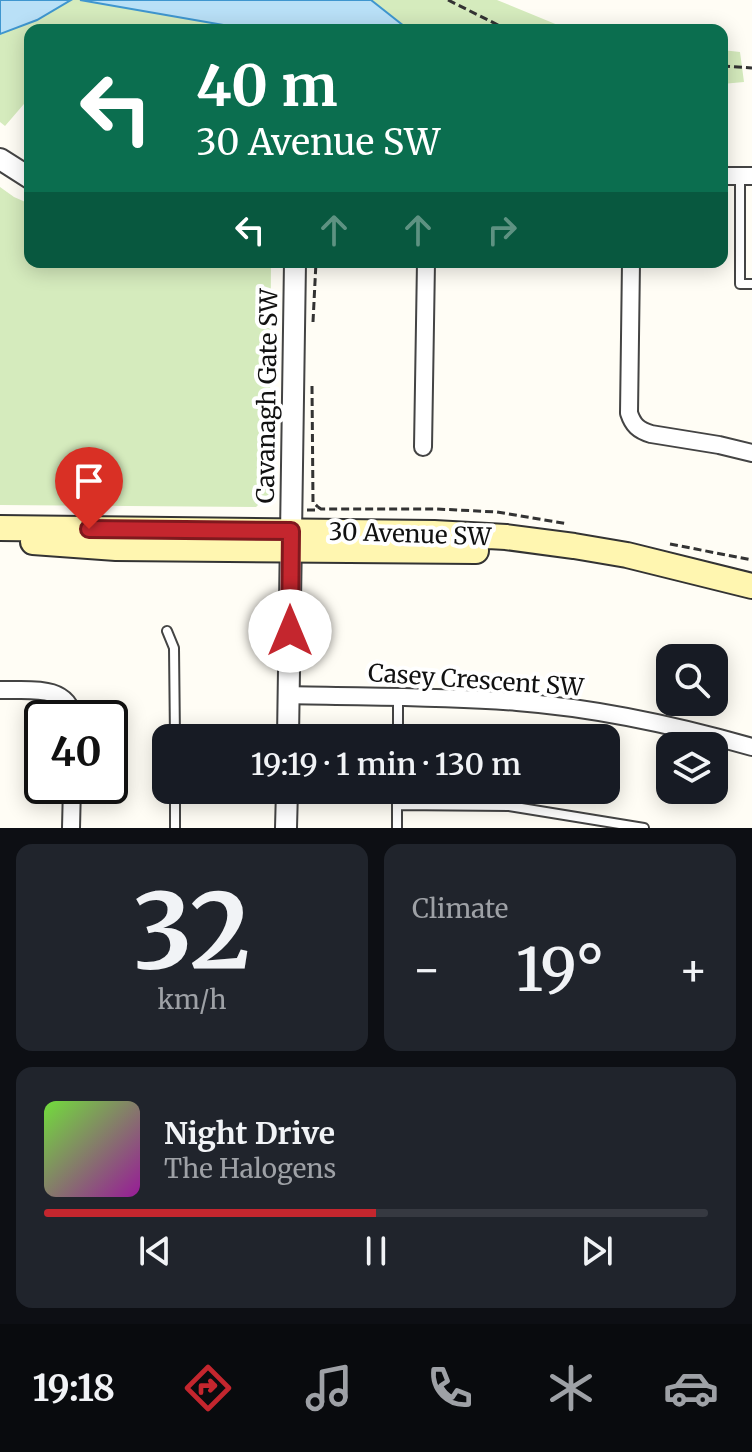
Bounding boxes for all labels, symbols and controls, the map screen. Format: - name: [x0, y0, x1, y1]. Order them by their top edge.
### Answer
- text: 40 m: [196, 51, 338, 121]
- icon: left: [64, 56, 168, 160]
- text: 30 Avenue SW: [196, 120, 440, 165]
- icon: left: [228, 208, 272, 252]
- icon: ahead: [312, 208, 356, 252]
- icon: ahead: [396, 208, 440, 252]
- icon: right: [480, 208, 524, 252]
- street label: Cavanagh Gate SW: [250, 287, 284, 504]
- pin: [55, 447, 123, 529]
- icon: arrive: [67, 459, 111, 503]
- street label: 30 Avenue SW: [328, 516, 493, 552]
- position arrow: [248, 589, 332, 673]
- map controls: [656, 644, 728, 804]
- button: search: [656, 644, 728, 716]
- street label: Casey Crescent SW: [367, 657, 586, 703]
- speed limit sign: 40: [24, 700, 128, 804]
- button: layers: [656, 732, 728, 804]
- text: 19:19 · 1 min · 130 m: [251, 745, 521, 783]
- text: 32: [133, 866, 251, 996]
- text: Climate: [412, 892, 508, 925]
- text: 19°: [516, 932, 604, 1007]
- text: −: [412, 942, 441, 997]
- text: +: [679, 942, 708, 997]
- text: km/h: [158, 983, 226, 1016]
- text: Night Drive: [164, 1114, 335, 1152]
- text: The Halogens: [164, 1152, 336, 1185]
- icon: previous: [133, 1229, 177, 1273]
- icon: pause: [354, 1229, 398, 1273]
- icon: next: [575, 1229, 619, 1273]
- icon: directions: [180, 1360, 236, 1416]
- icon: music: [301, 1360, 357, 1416]
- icon: phone: [422, 1360, 478, 1416]
- icon: climate: [543, 1360, 599, 1416]
- icon: car: [663, 1360, 719, 1416]
- text: 19:18: [32, 1366, 115, 1411]

